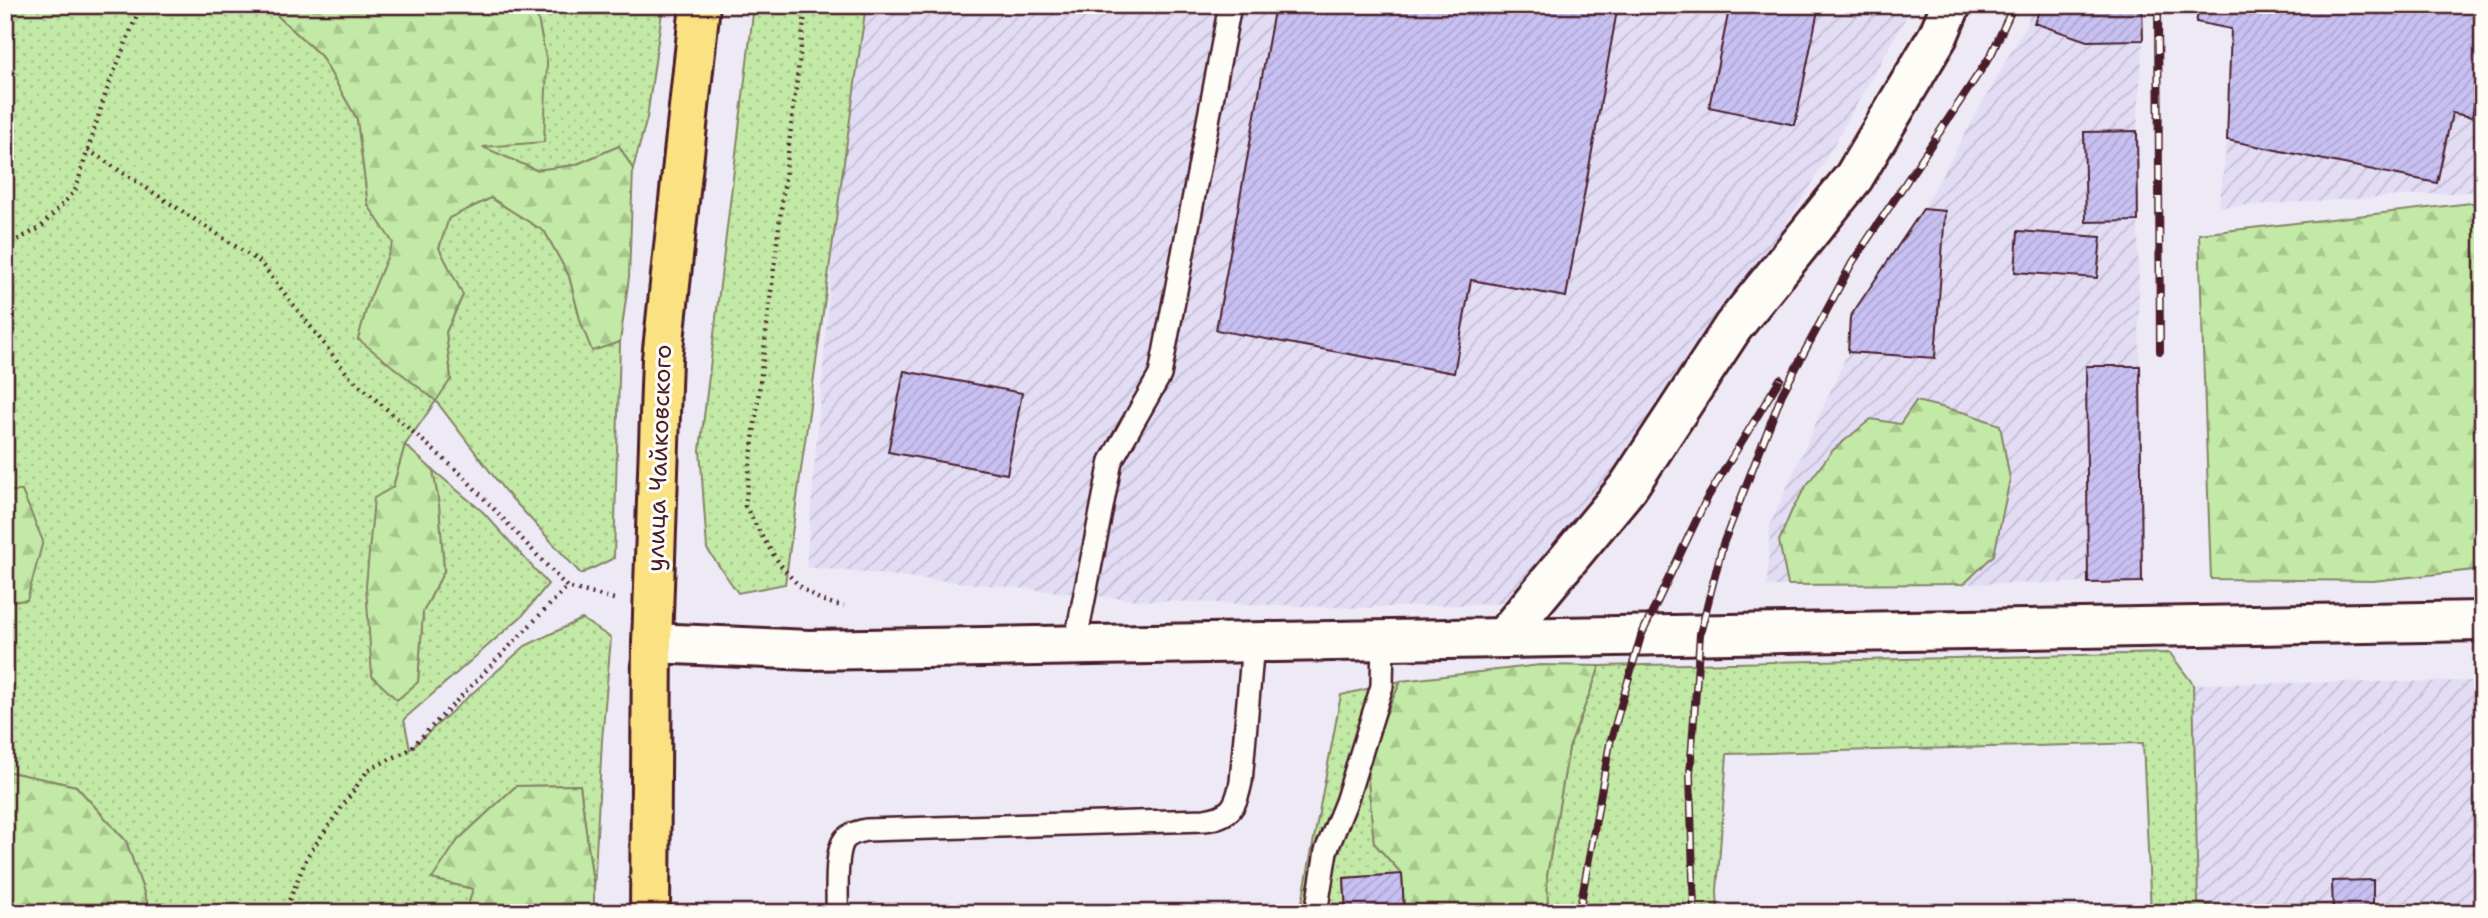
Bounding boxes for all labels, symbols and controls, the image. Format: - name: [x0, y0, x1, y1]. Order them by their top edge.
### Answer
- street label: улица Чайковского: [639, 344, 679, 572]

